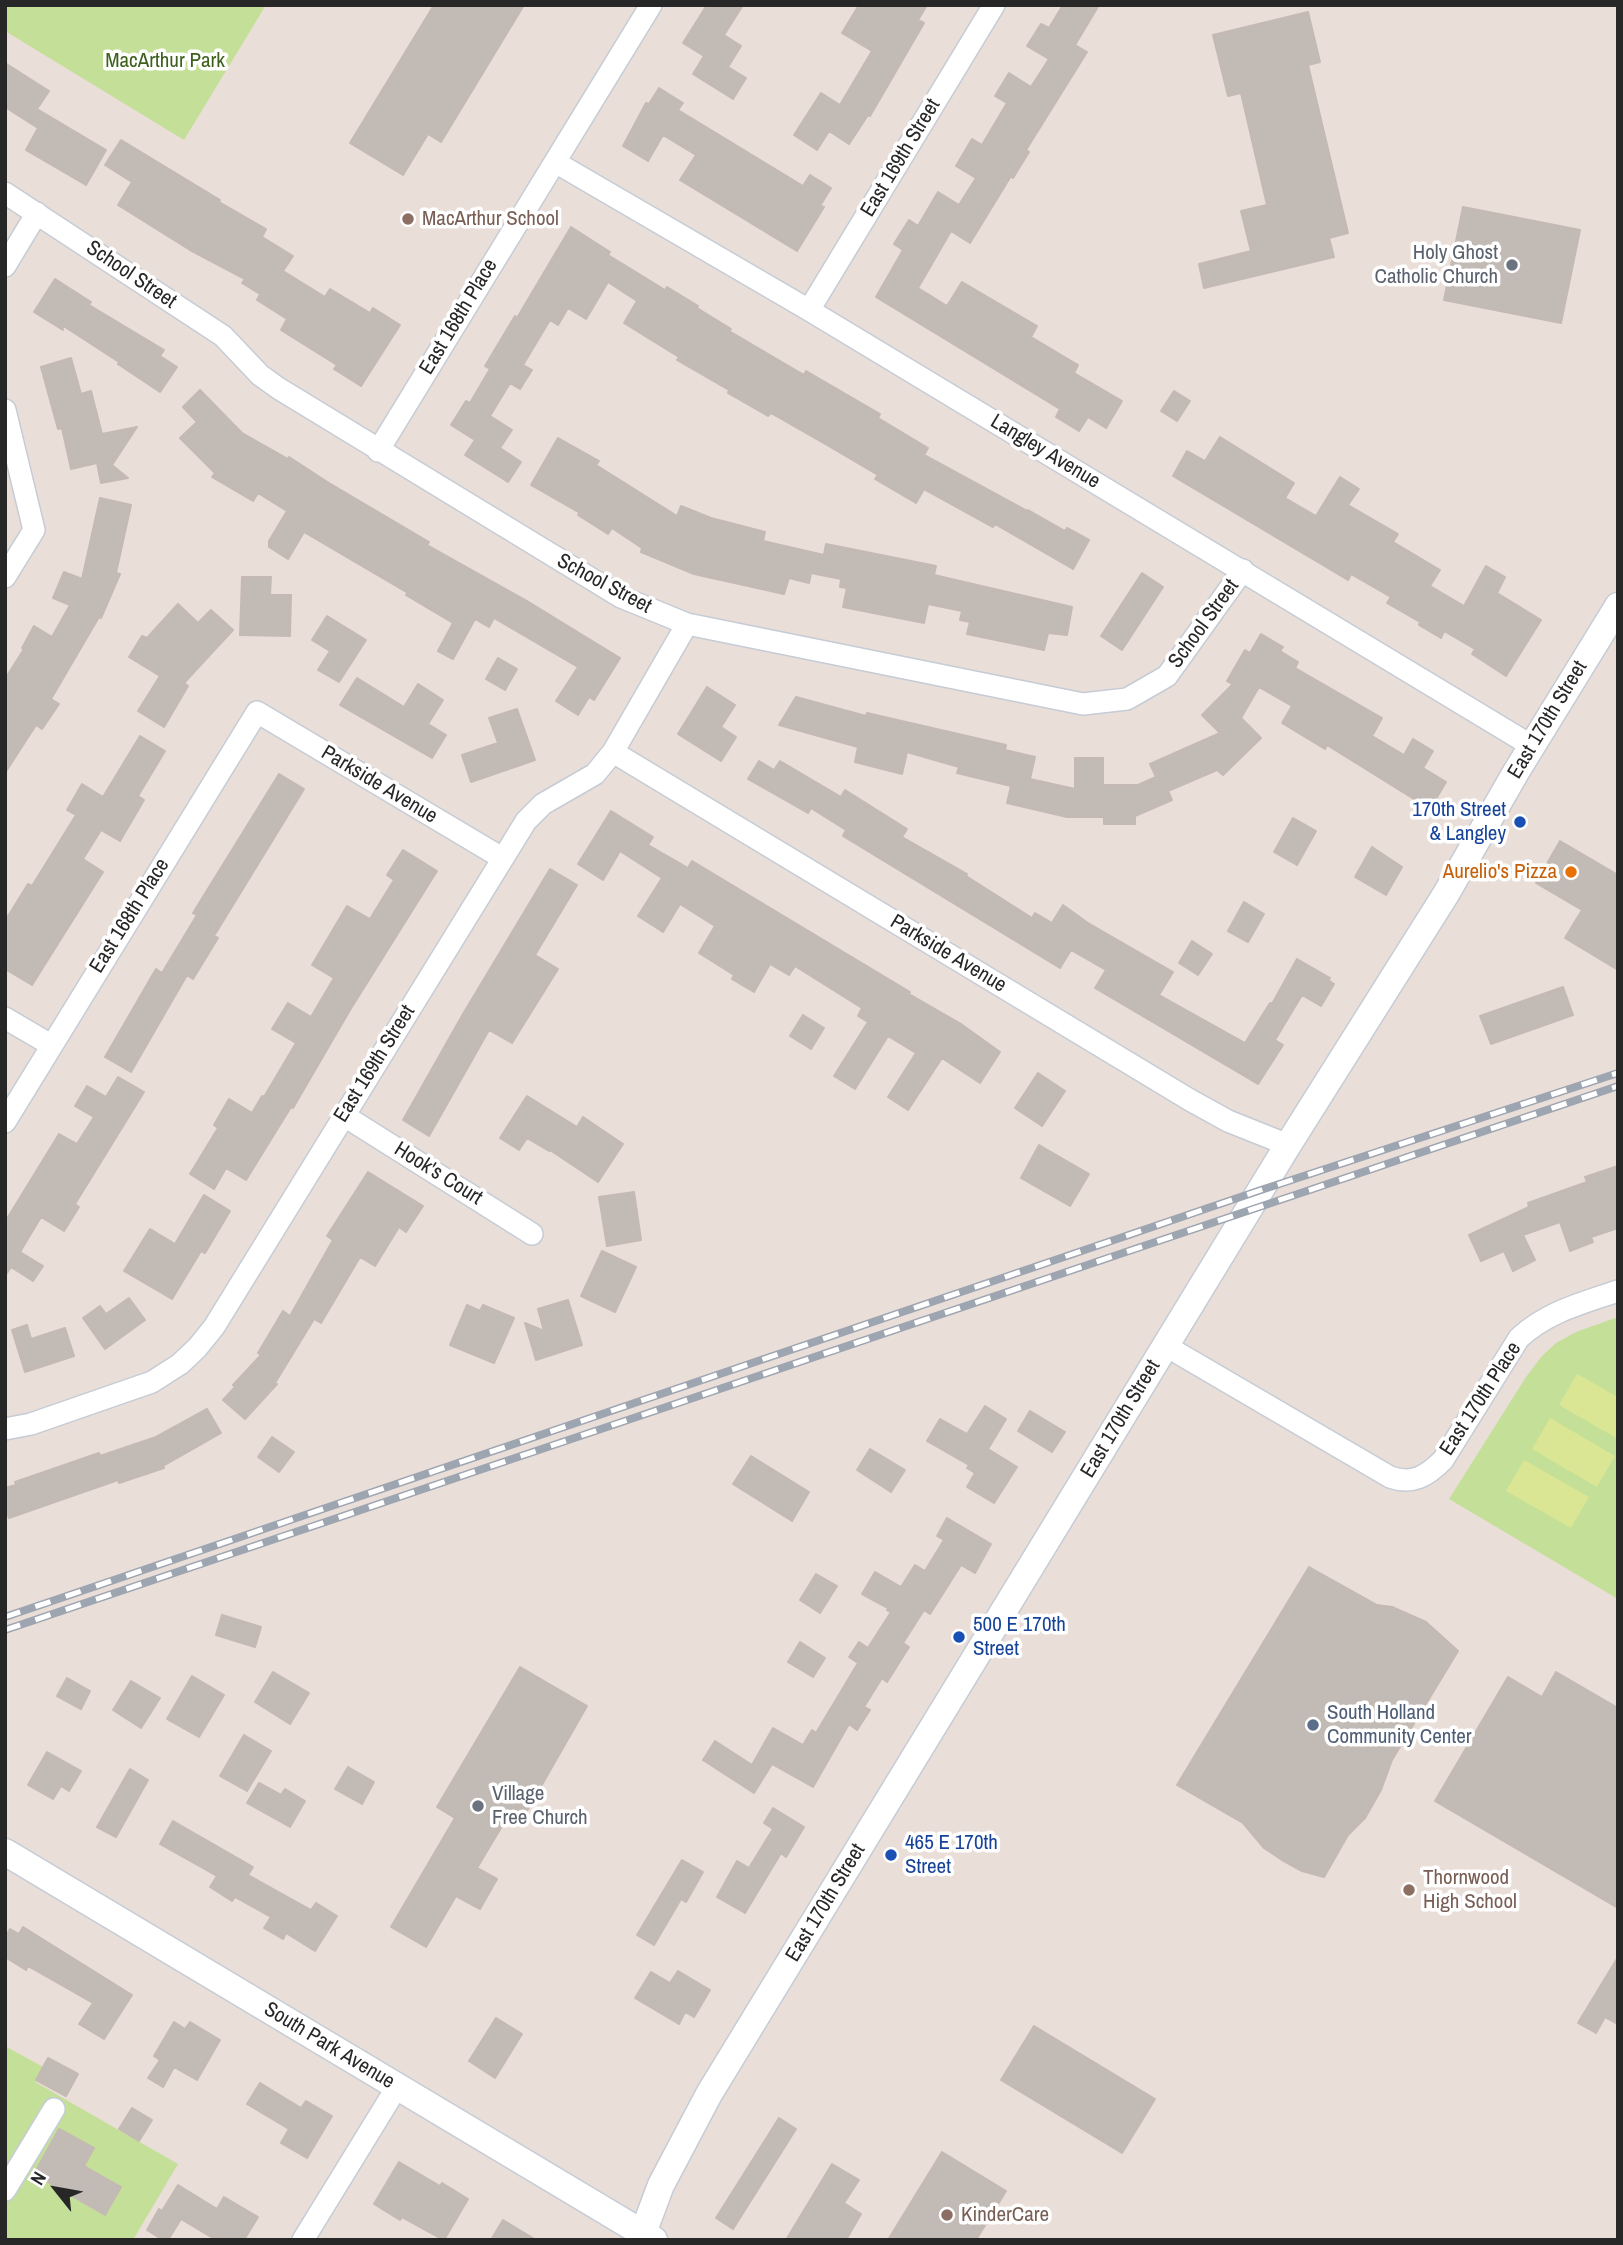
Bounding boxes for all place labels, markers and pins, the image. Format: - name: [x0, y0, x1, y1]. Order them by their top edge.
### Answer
- place label: MacArthur School: [422, 206, 559, 232]
- marker: MacArthur School: [400, 211, 416, 227]
- place label: Holy Ghost Catholic Church: [1375, 240, 1498, 290]
- marker: Holy Ghost Catholic Church: [1504, 257, 1520, 273]
- place label: 170th Street & Langley: [1412, 797, 1506, 847]
- marker: 170th Street & Langley: [1512, 814, 1528, 830]
- place label: Aurelio's Pizza: [1443, 859, 1557, 885]
- marker: Aurelio's Pizza: [1563, 864, 1579, 880]
- place label: 500 E 170th Street: [973, 1612, 1066, 1662]
- marker: 500 E 170th Street: [951, 1629, 967, 1645]
- place label: South Holland Community Center: [1327, 1700, 1472, 1750]
- marker: South Holland Community Center: [1305, 1717, 1321, 1733]
- place label: Village Free Church: [492, 1781, 588, 1831]
- marker: Village Free Church: [470, 1798, 486, 1814]
- place label: 465 E 170th Street: [905, 1830, 998, 1880]
- marker: 465 E 170th Street: [883, 1847, 899, 1863]
- place label: Thornwood High School: [1423, 1865, 1517, 1915]
- marker: Thornwood High School: [1401, 1882, 1417, 1898]
- place label: KinderCare: [961, 2202, 1049, 2228]
- marker: KinderCare: [939, 2207, 955, 2223]

